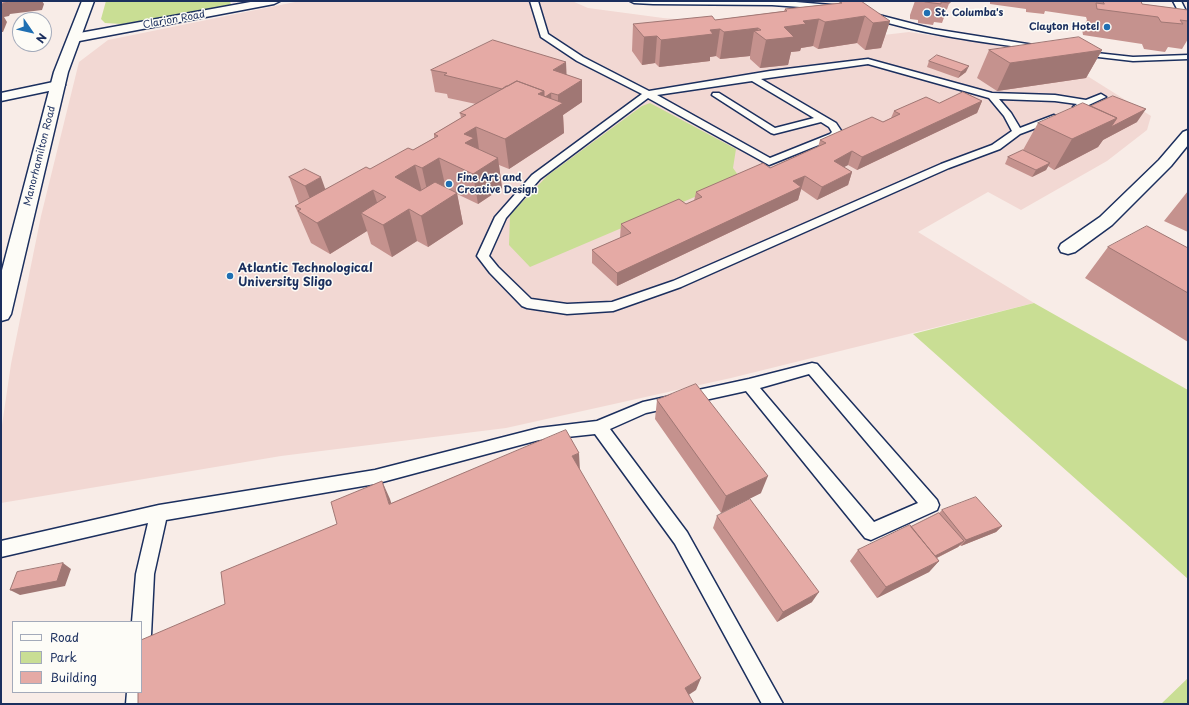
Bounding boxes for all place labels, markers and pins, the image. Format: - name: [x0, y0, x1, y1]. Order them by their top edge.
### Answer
- place label: St. Columba's: [935, 7, 1003, 19]
- marker: St. Columba's: [922, 8, 932, 18]
- place label: Clayton Hotel: [1029, 21, 1099, 33]
- marker: Clayton Hotel: [1102, 22, 1112, 32]
- place label: Fine Art and Creative Design: [457, 172, 537, 196]
- marker: Fine Art and Creative Design: [444, 179, 454, 189]
- place label: Atlantic Technological University Sligo: [238, 262, 373, 290]
- marker: Atlantic Technological University Sligo: [225, 271, 235, 281]

